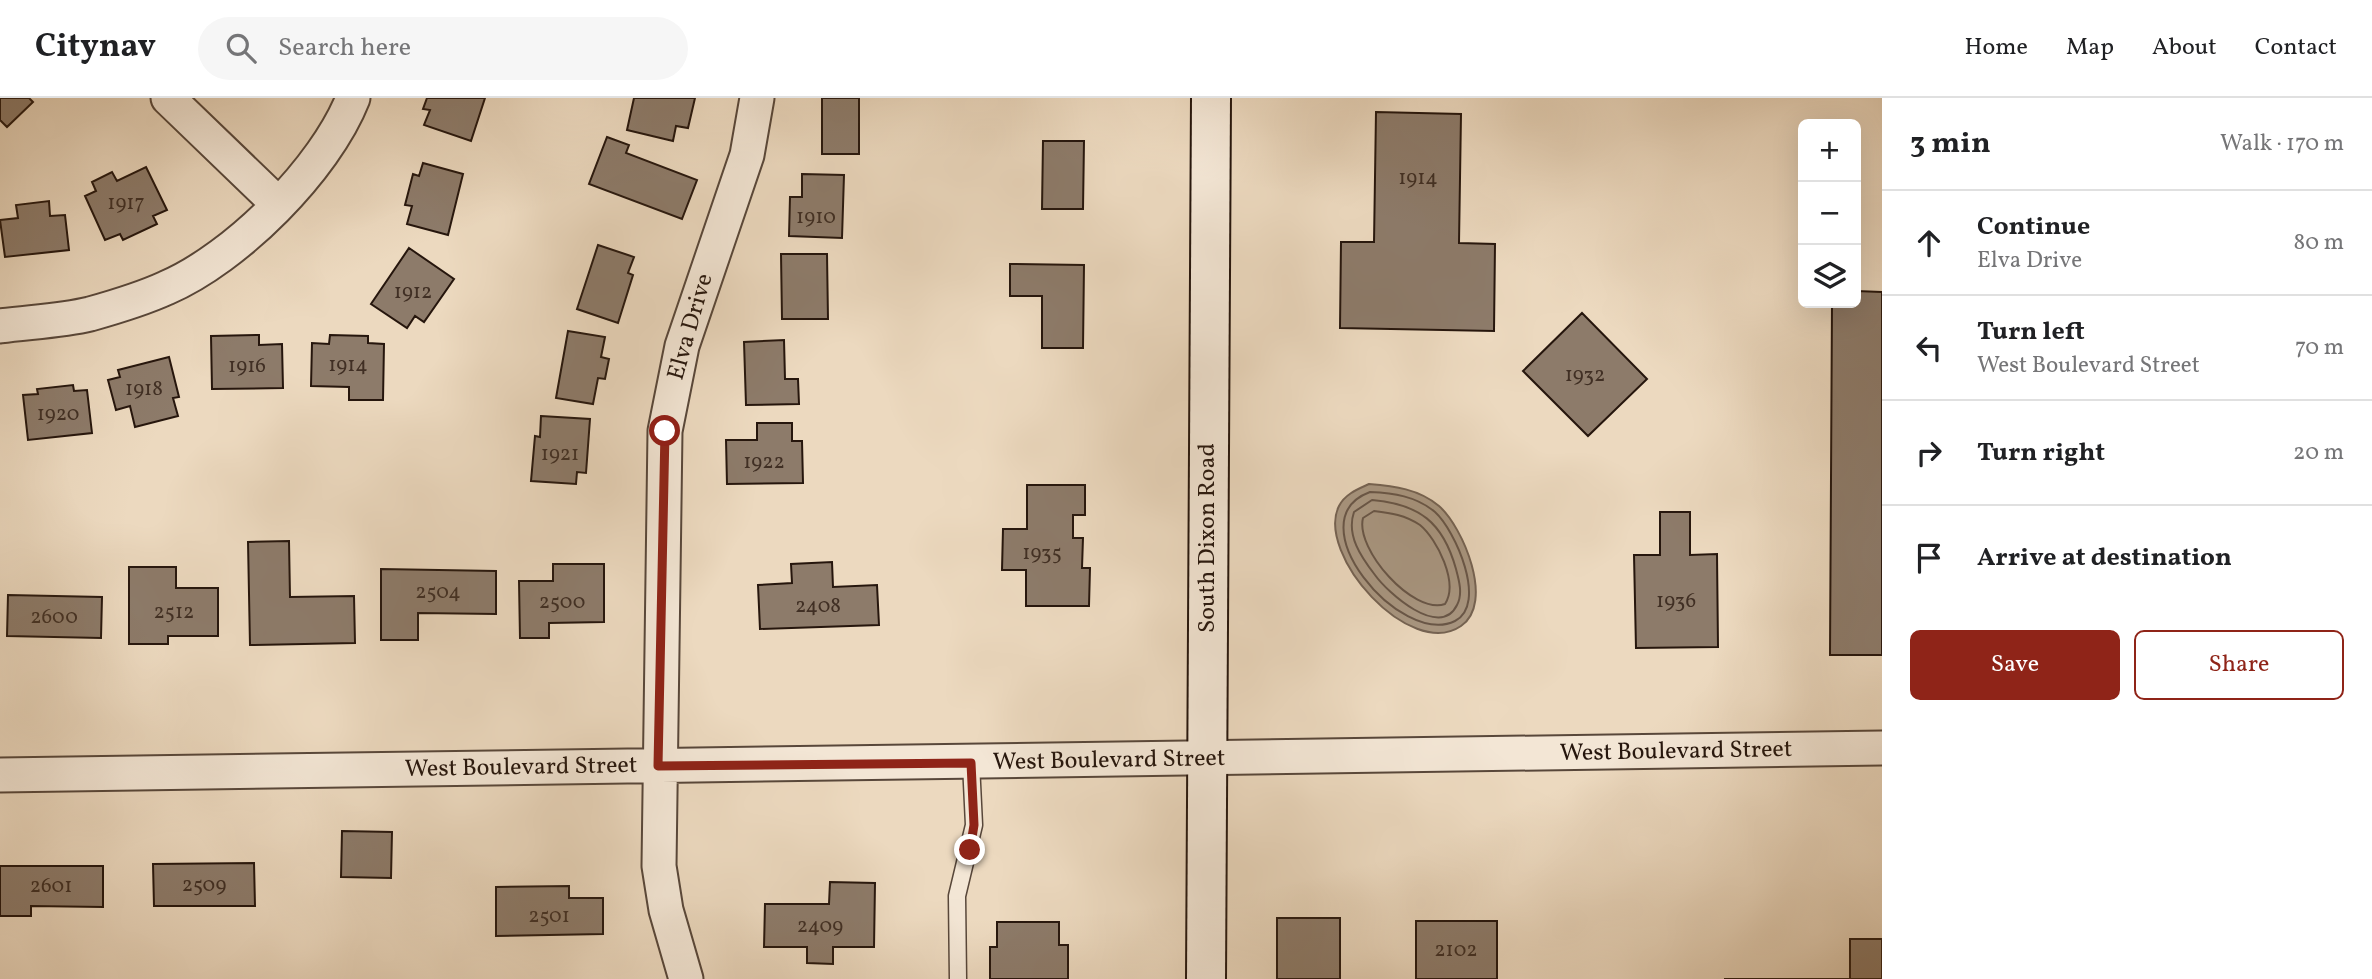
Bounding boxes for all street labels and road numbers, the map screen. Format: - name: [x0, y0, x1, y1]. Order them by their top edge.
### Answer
- street label: Elva Drive: [660, 270, 722, 384]
- street label: South Dixon Road: [1191, 443, 1225, 633]
- street label: West Boulevard Street: [1559, 733, 1793, 771]
- street label: West Boulevard Street: [992, 742, 1226, 780]
- street label: West Boulevard Street: [404, 749, 638, 787]

